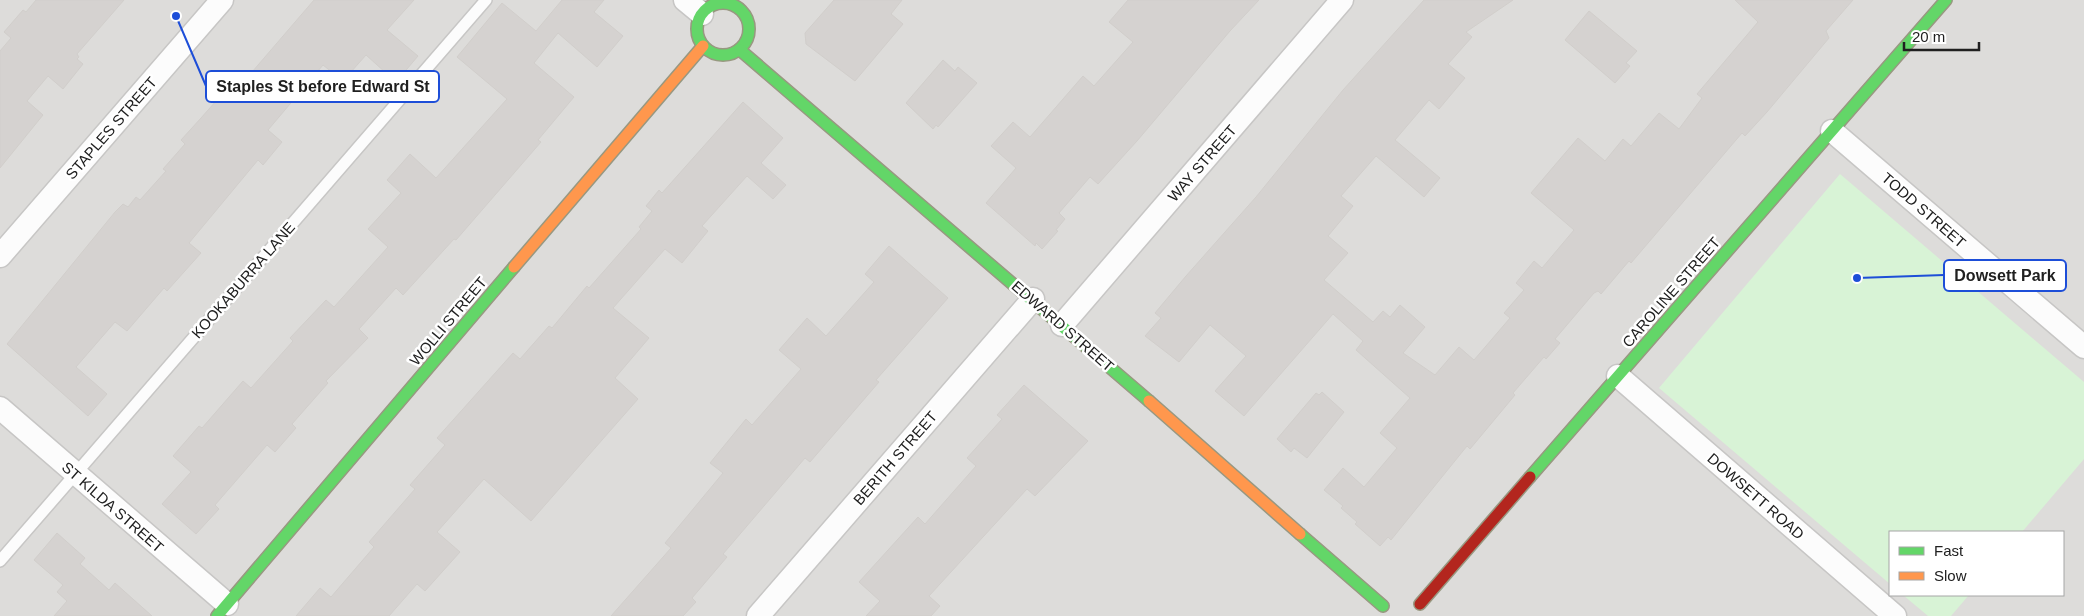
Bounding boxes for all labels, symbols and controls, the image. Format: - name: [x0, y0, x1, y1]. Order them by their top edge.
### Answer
- scale bar: [1904, 20, 1979, 52]
- text: 20 m: [1912, 28, 1945, 45]
- callout: Staples St before Edward St: [206, 71, 439, 102]
- street label: STAPLES STREET: [62, 73, 160, 183]
- text: Staples St before Edward St: [216, 78, 430, 95]
- street label: WAY STREET: [1164, 121, 1240, 205]
- street label: TODD STREET: [1879, 169, 1969, 251]
- street label: KOOKABURRA LANE: [188, 218, 298, 342]
- street label: CAROLINE STREET: [1619, 234, 1723, 350]
- callout: Dowsett Park: [1944, 260, 2066, 291]
- text: Dowsett Park: [1954, 267, 2056, 284]
- street label: WOLLI STREET: [406, 273, 490, 369]
- street label: EDWARD STREET: [1009, 277, 1117, 375]
- street label: BERITH STREET: [850, 408, 940, 508]
- street label: DOWSETT ROAD: [1704, 449, 1808, 543]
- street label: ST KILDA STREET: [59, 458, 167, 556]
- legend: [1889, 531, 2064, 596]
- text: Fast: [1934, 542, 1964, 559]
- text: Slow: [1934, 567, 1967, 584]

